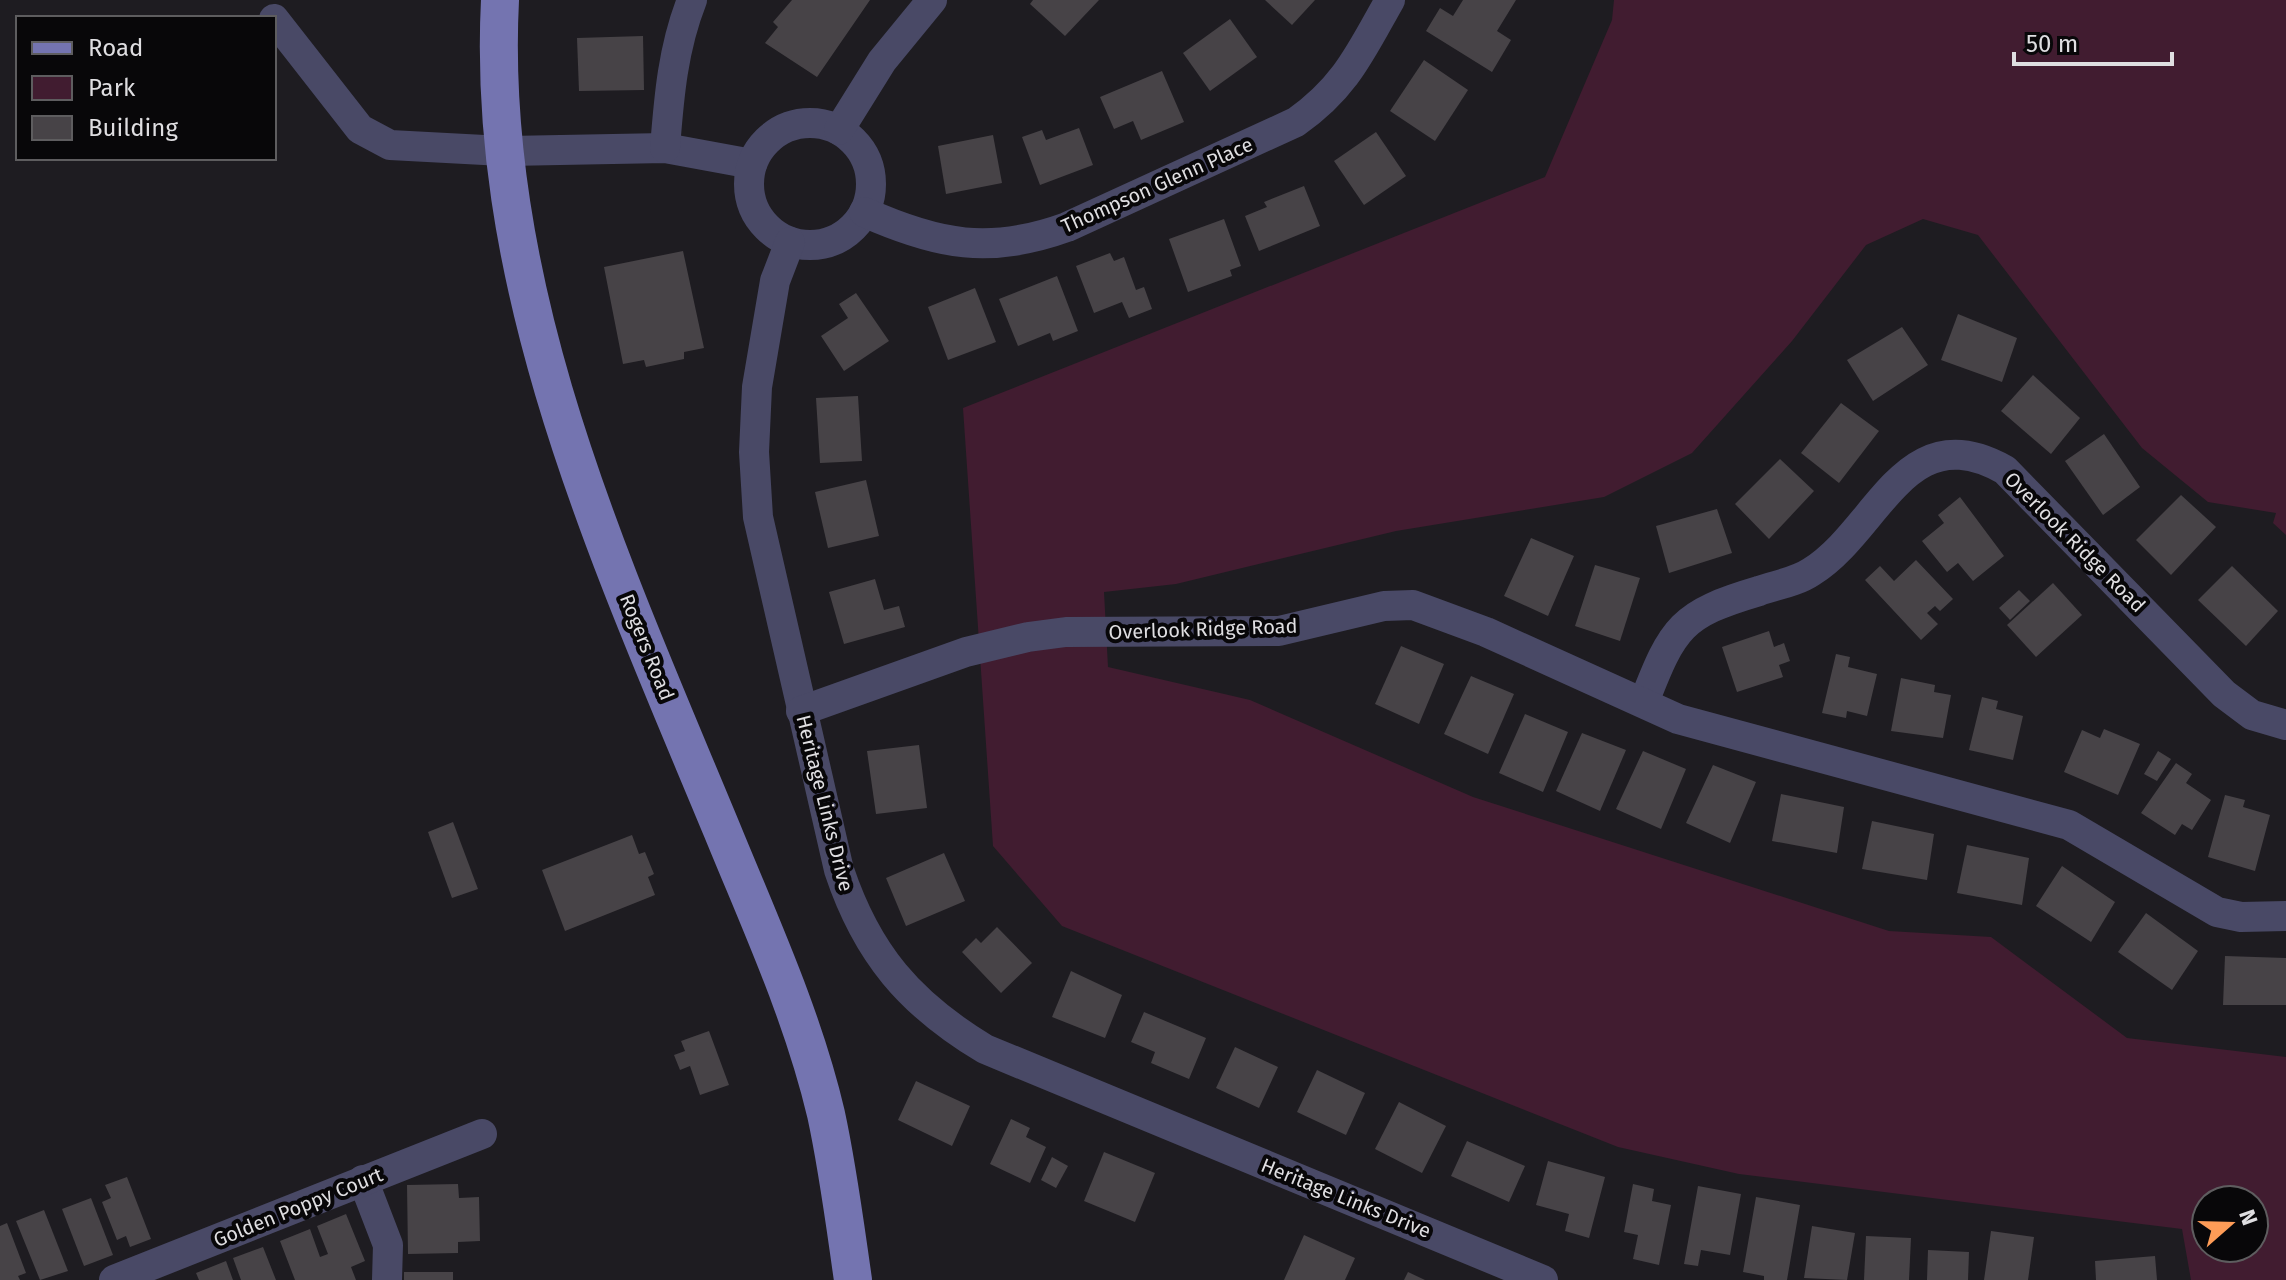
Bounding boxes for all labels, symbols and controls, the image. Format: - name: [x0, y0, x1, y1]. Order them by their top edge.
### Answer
- legend: [16, 16, 276, 160]
- scale bar: [2014, 16, 2172, 66]
- text: 50 m: [2026, 30, 2078, 58]
- text: Road: [88, 34, 143, 62]
- text: Park: [88, 74, 136, 102]
- text: Building: [88, 114, 178, 142]
- street label: Thompson Glenn Place: [1058, 132, 1256, 238]
- street label: Overlook Ridge Road: [2000, 467, 2150, 617]
- street label: Rogers Road: [615, 590, 679, 704]
- street label: Overlook Ridge Road: [1108, 614, 1298, 644]
- street label: Heritage Links Drive: [791, 712, 859, 894]
- street label: Heritage Links Drive: [1258, 1153, 1434, 1243]
- street label: Golden Poppy Court: [210, 1162, 387, 1252]
- north arrow: [2190, 1184, 2270, 1264]
- text: N: [2233, 1206, 2264, 1229]

